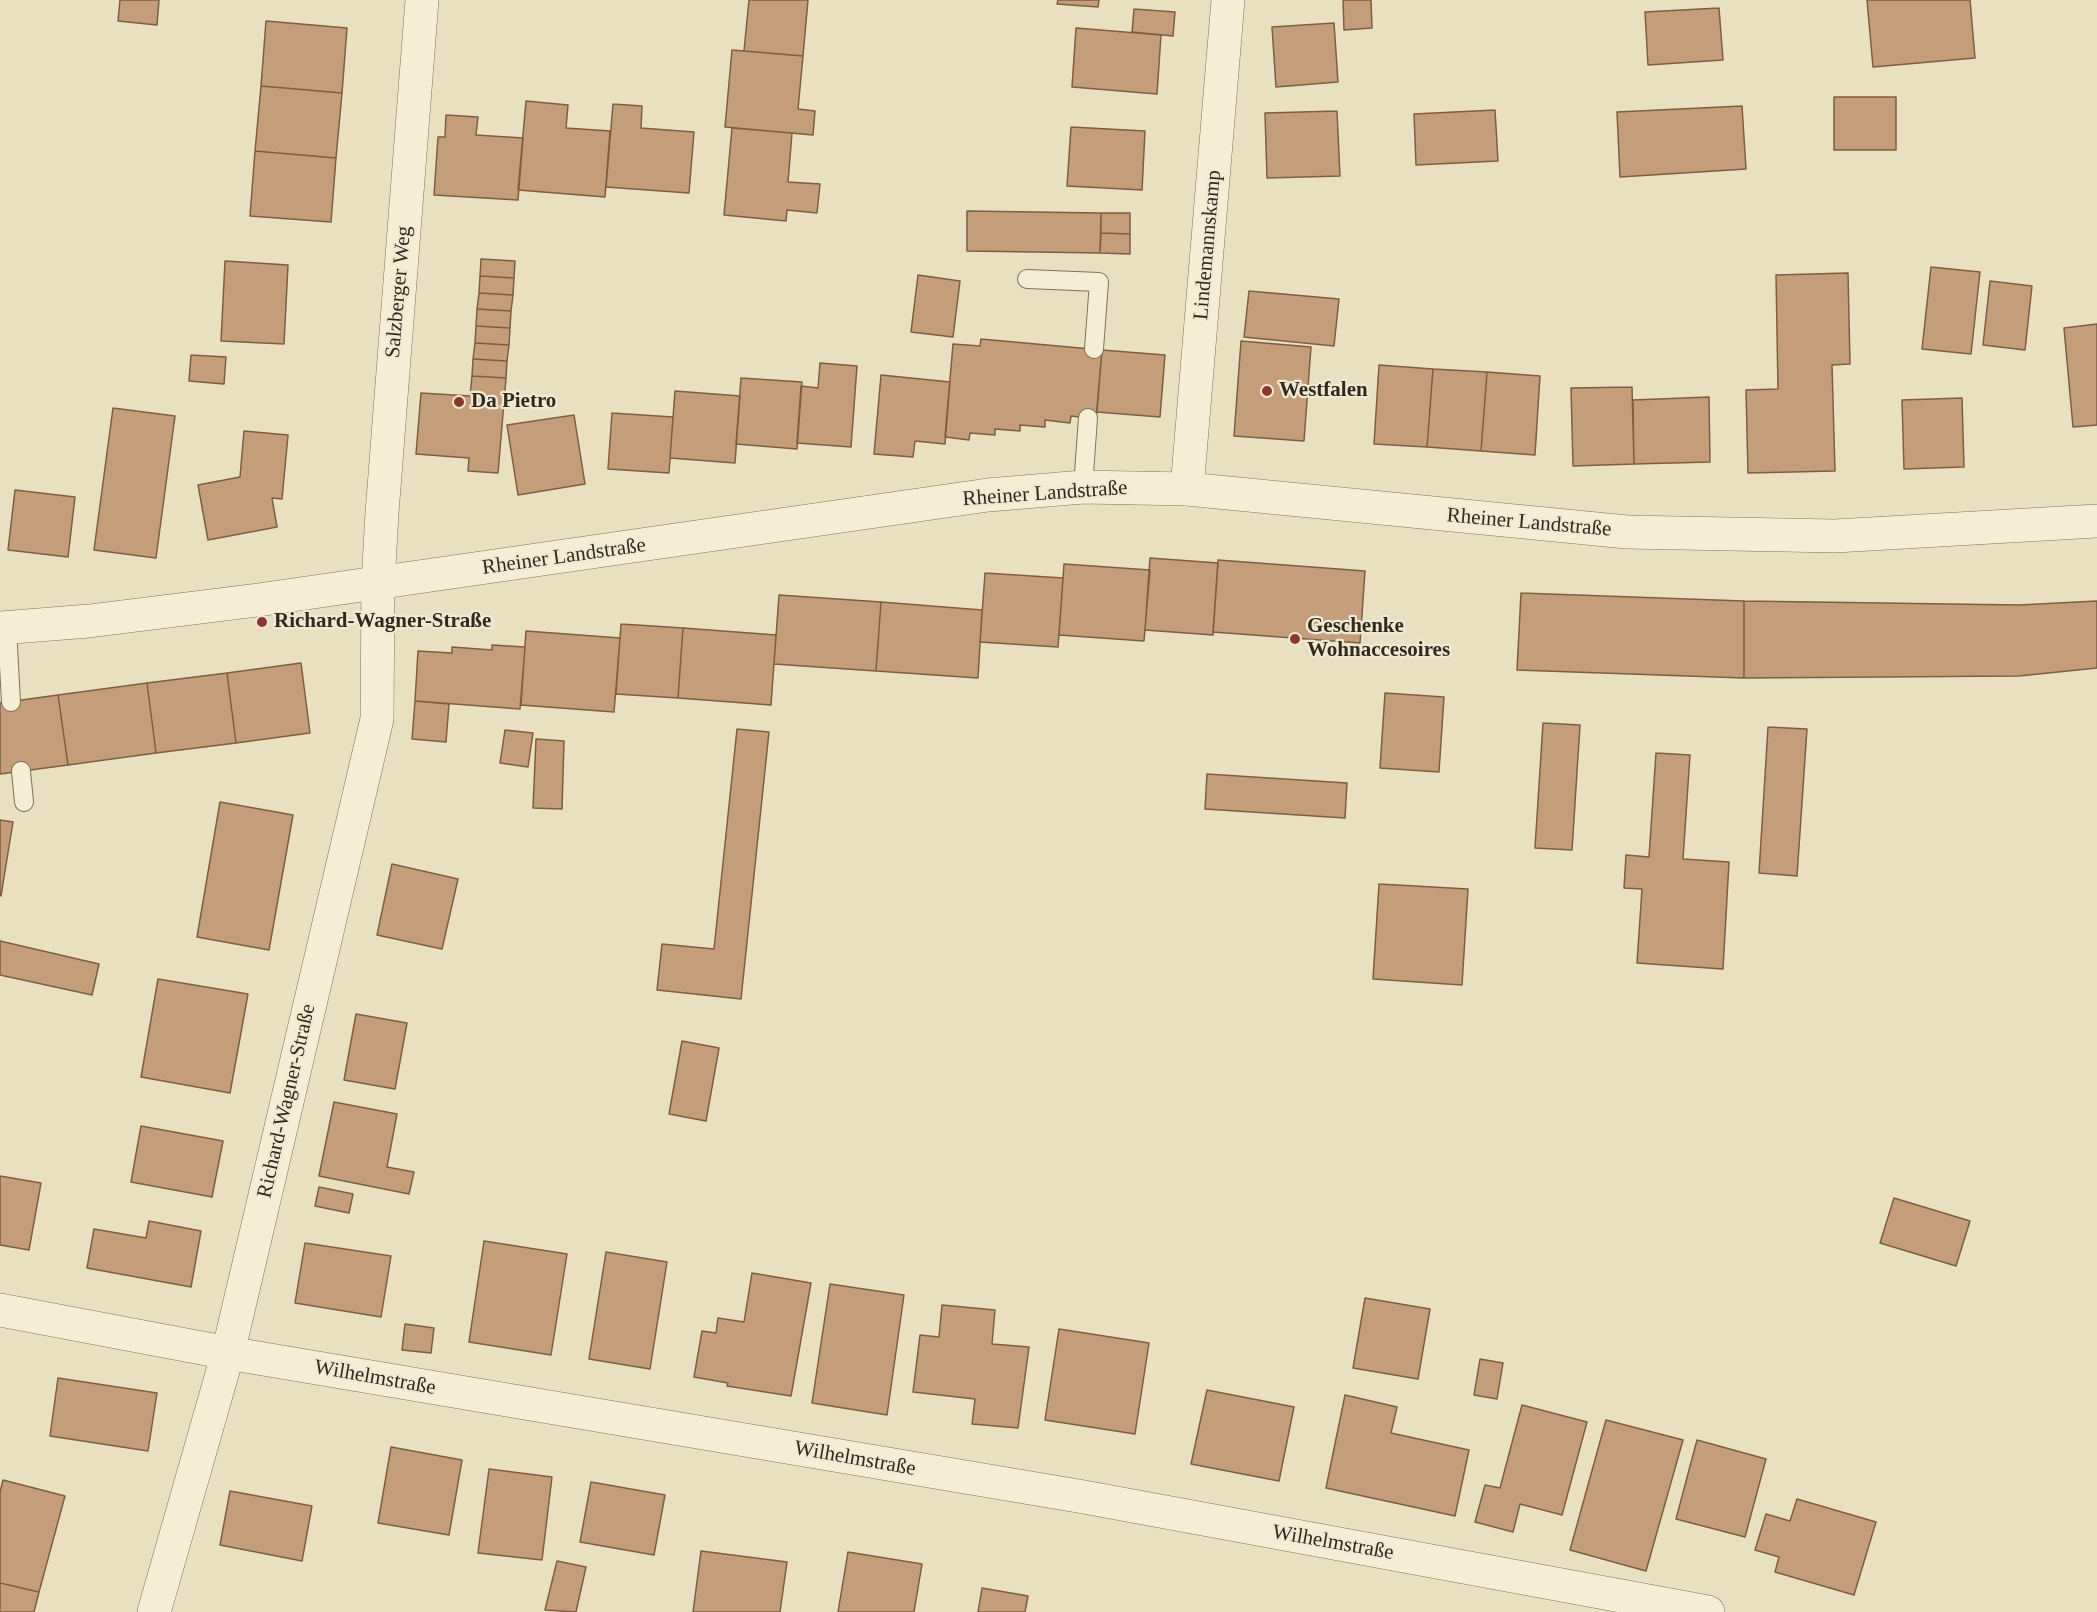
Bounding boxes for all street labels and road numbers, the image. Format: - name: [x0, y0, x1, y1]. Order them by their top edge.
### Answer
- street label: Lindemannskamp: [1189, 169, 1227, 321]
- street label: Salzberger Weg: [381, 225, 417, 359]
- street label: Rheiner Landstraße: [962, 476, 1128, 512]
- street label: Rheiner Landstraße: [1446, 503, 1612, 543]
- street label: Rheiner Landstraße: [481, 533, 647, 581]
- street label: Richard-Wagner-Straße: [252, 1001, 322, 1201]
- street label: Wilhelmstraße: [312, 1355, 438, 1401]
- street label: Wilhelmstraße: [792, 1436, 918, 1482]
- street label: Wilhelmstraße: [1270, 1520, 1396, 1566]

